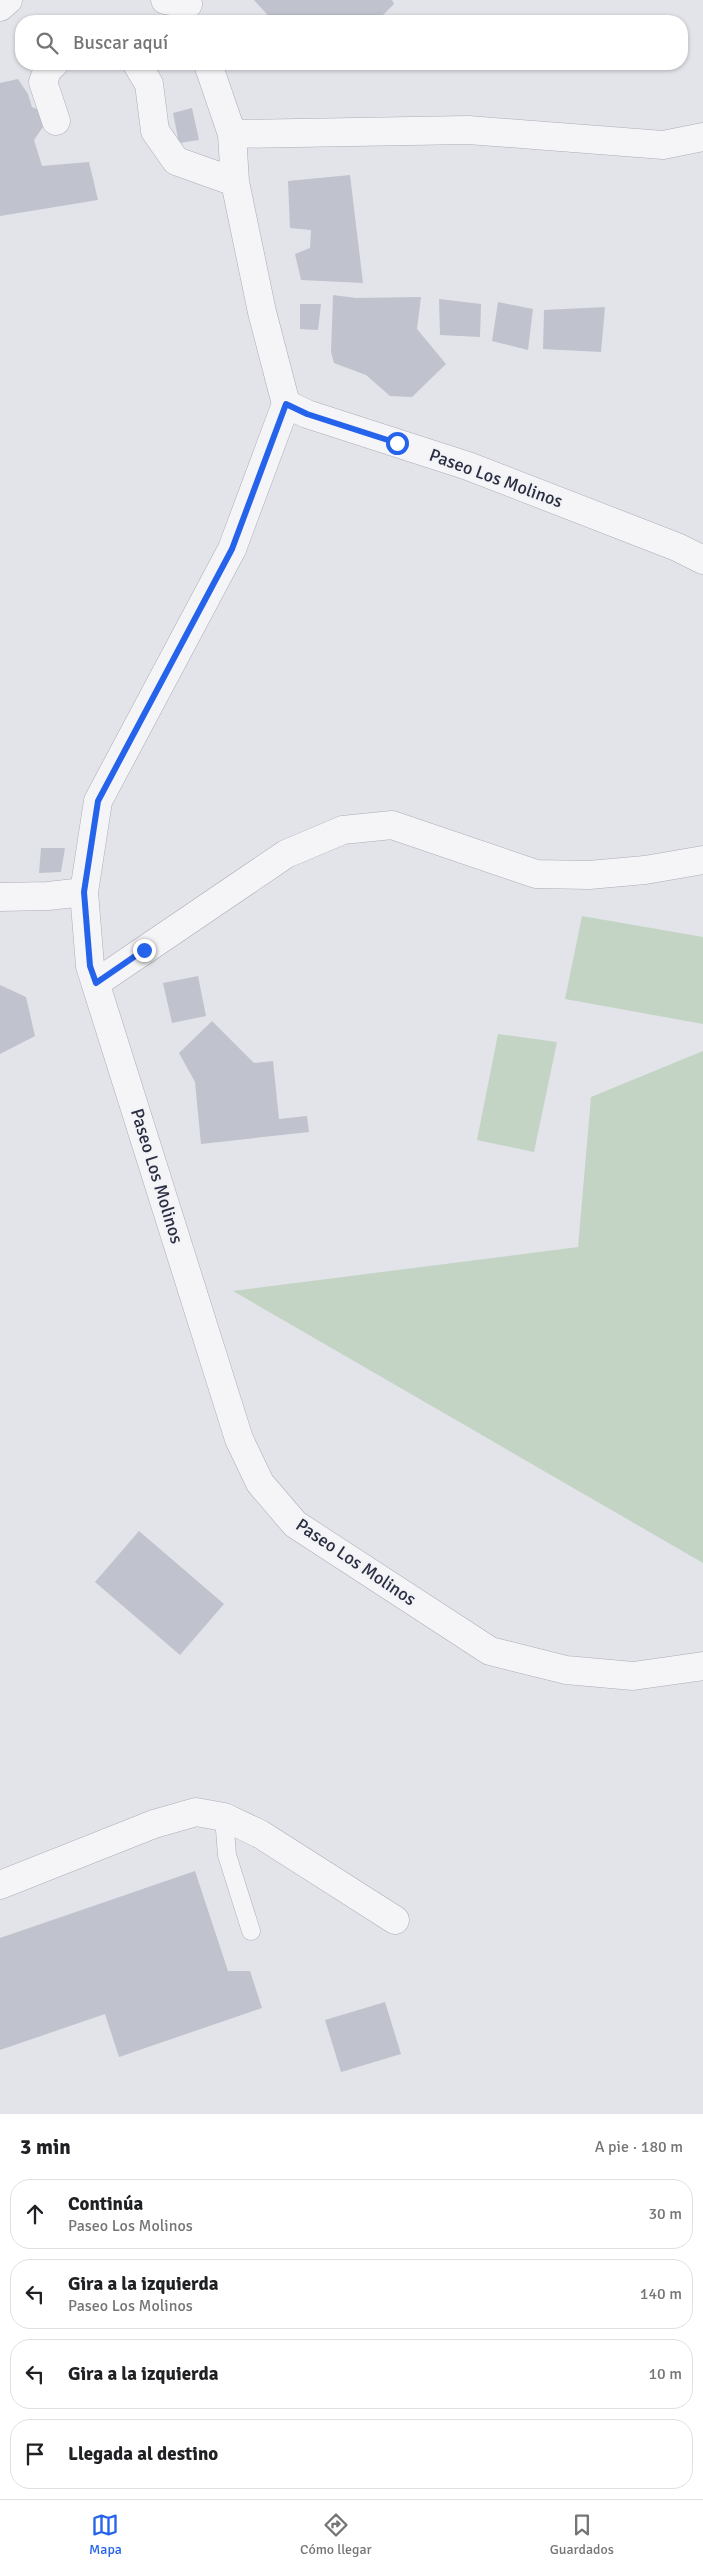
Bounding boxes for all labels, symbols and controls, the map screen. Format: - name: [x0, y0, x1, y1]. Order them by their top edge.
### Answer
- search box: [15, 15, 688, 70]
- icon: search: [33, 29, 61, 57]
- text: Buscar aquí: [73, 31, 168, 55]
- route start: [386, 432, 409, 455]
- street label: Paseo Los Molinos: [426, 444, 566, 512]
- route end: [133, 939, 156, 962]
- street label: Paseo Los Molinos: [126, 1106, 188, 1246]
- street label: Paseo Los Molinos: [292, 1514, 420, 1610]
- text: 3 min: [20, 2134, 71, 2160]
- text: A pie · 180 m: [595, 2137, 683, 2157]
- text: Continúa: [68, 2192, 143, 2216]
- icon: ahead: [21, 2200, 49, 2228]
- text: 30 m: [648, 2204, 682, 2224]
- text: Paseo Los Molinos: [68, 2216, 193, 2236]
- text: Gira a la izquierda: [68, 2272, 218, 2296]
- icon: left: [21, 2280, 49, 2308]
- text: 140 m: [640, 2284, 682, 2304]
- text: Paseo Los Molinos: [68, 2296, 193, 2316]
- icon: left: [21, 2360, 49, 2388]
- text: Gira a la izquierda: [68, 2362, 218, 2386]
- text: 10 m: [648, 2364, 682, 2384]
- icon: arrive: [21, 2440, 49, 2468]
- text: Llegada al destino: [68, 2442, 218, 2466]
- tab: Mapa: [89, 2511, 122, 2558]
- tab: Cómo llegar: [300, 2511, 372, 2558]
- tab: Guardados: [550, 2511, 614, 2558]

